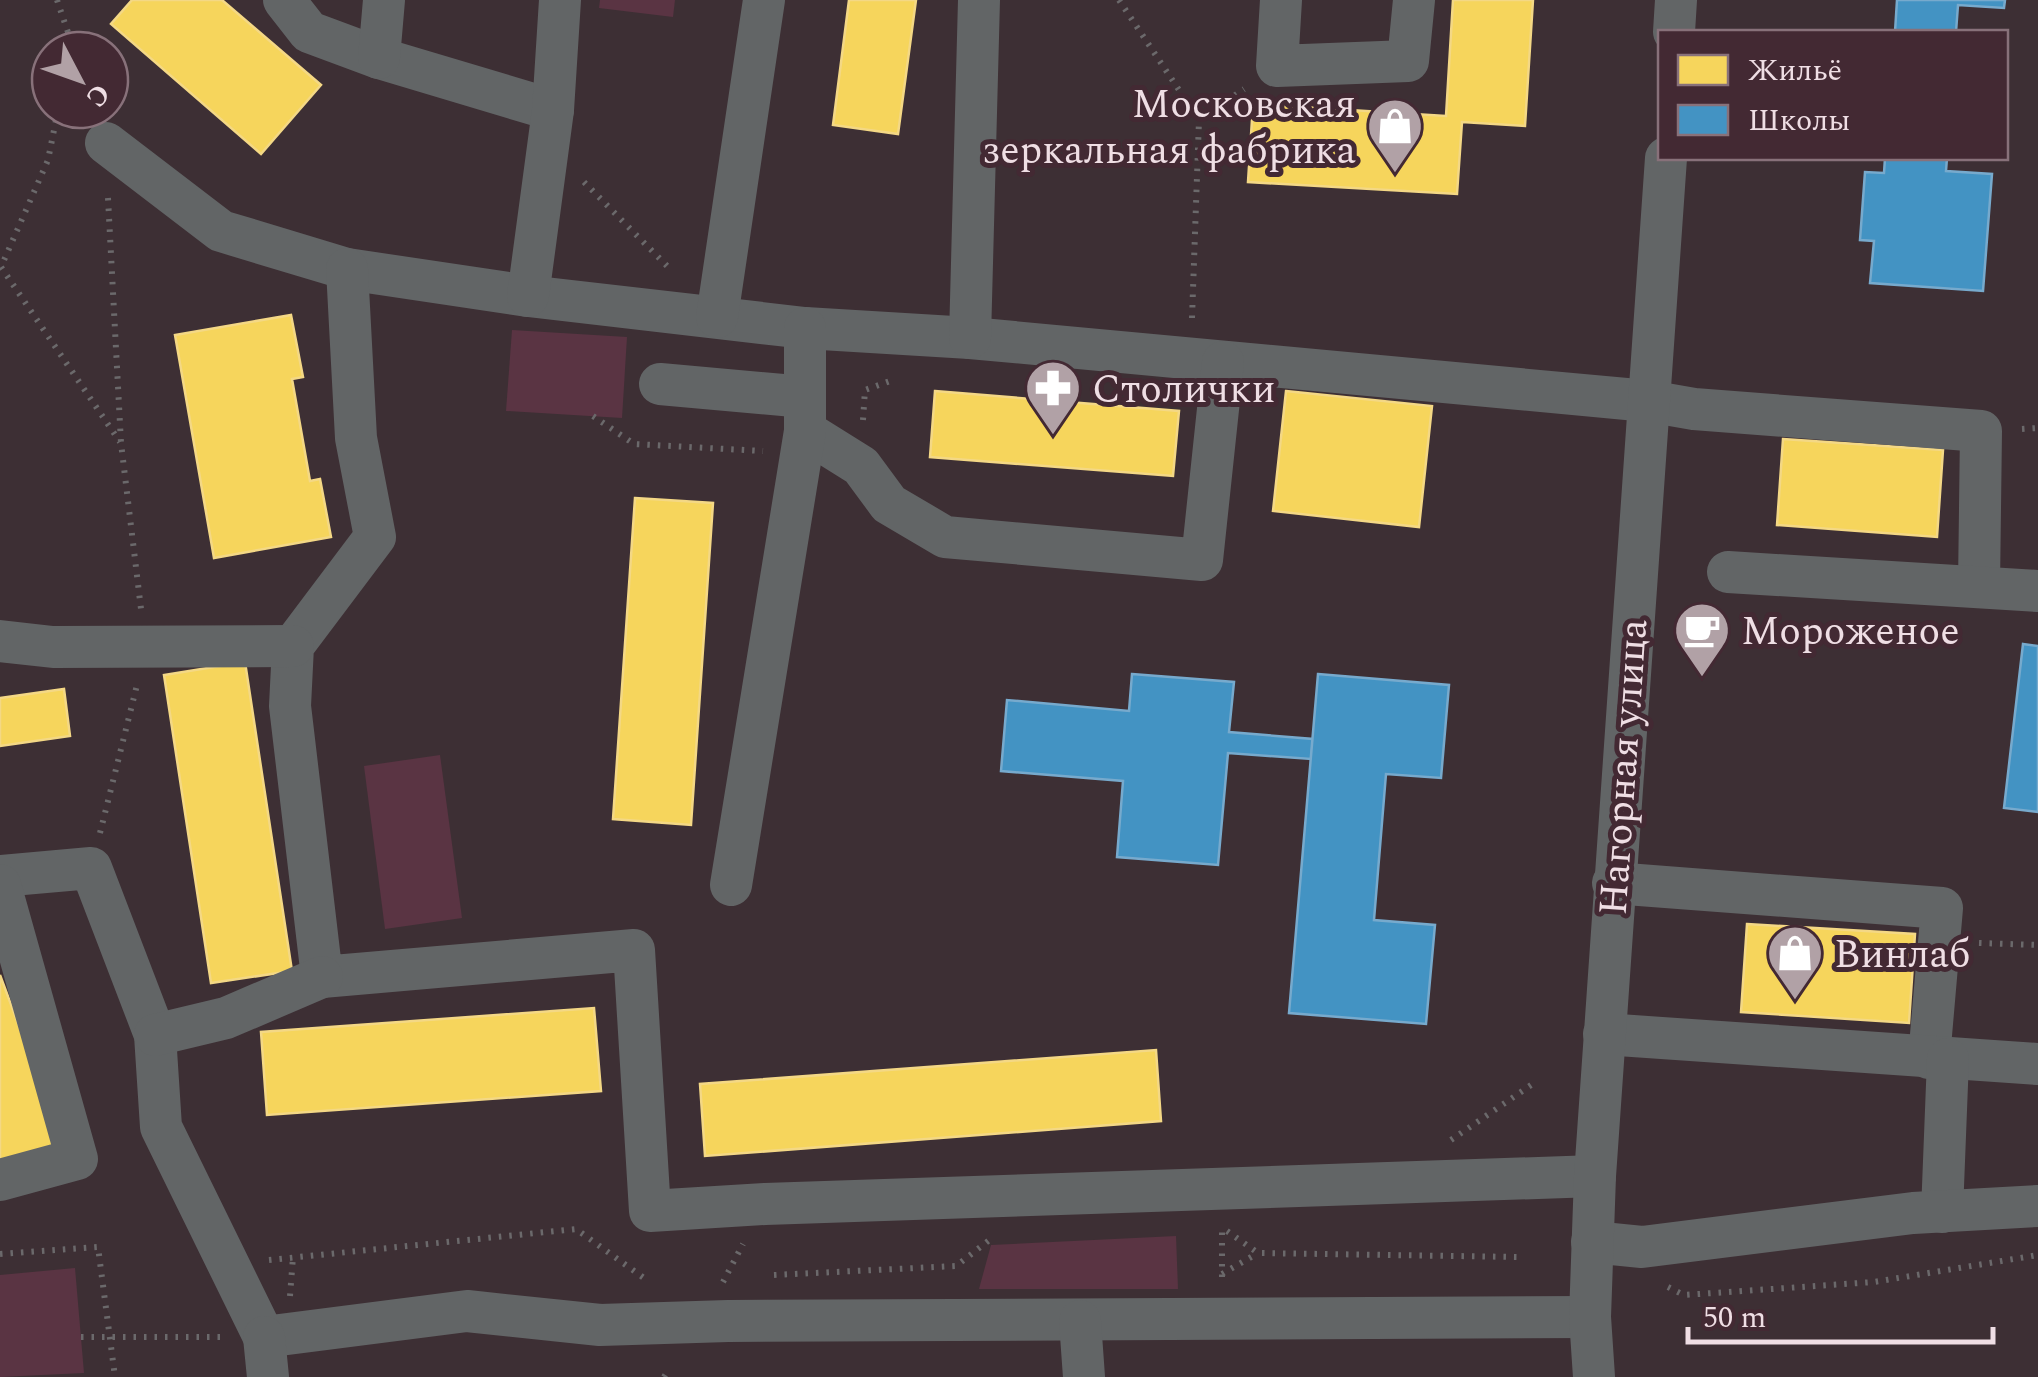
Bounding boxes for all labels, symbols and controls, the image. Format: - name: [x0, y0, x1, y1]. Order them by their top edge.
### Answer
- north arrow: [30, 30, 130, 130]
- legend: [1658, 30, 2008, 160]
- text: Жильё: [1748, 48, 1842, 94]
- text: С: [75, 74, 120, 117]
- place label: Московская зеркальная фабрика: [982, 75, 1356, 182]
- shop icon: Московская зеркальная фабрика: [1365, 96, 1425, 175]
- text: Школы: [1748, 98, 1850, 144]
- pharmacy icon: Столички: [1023, 358, 1083, 437]
- place label: Столички: [1092, 360, 1276, 421]
- cafe icon: Мороженое: [1672, 600, 1732, 679]
- place label: Мороженое: [1741, 602, 1960, 663]
- street label: Нагорная улица: [1584, 617, 1665, 917]
- shop icon: Винлаб: [1765, 923, 1825, 1002]
- place label: Винлаб: [1834, 925, 1971, 986]
- scale bar: [1688, 1282, 1993, 1344]
- text: 50 m: [1703, 1295, 1766, 1341]

